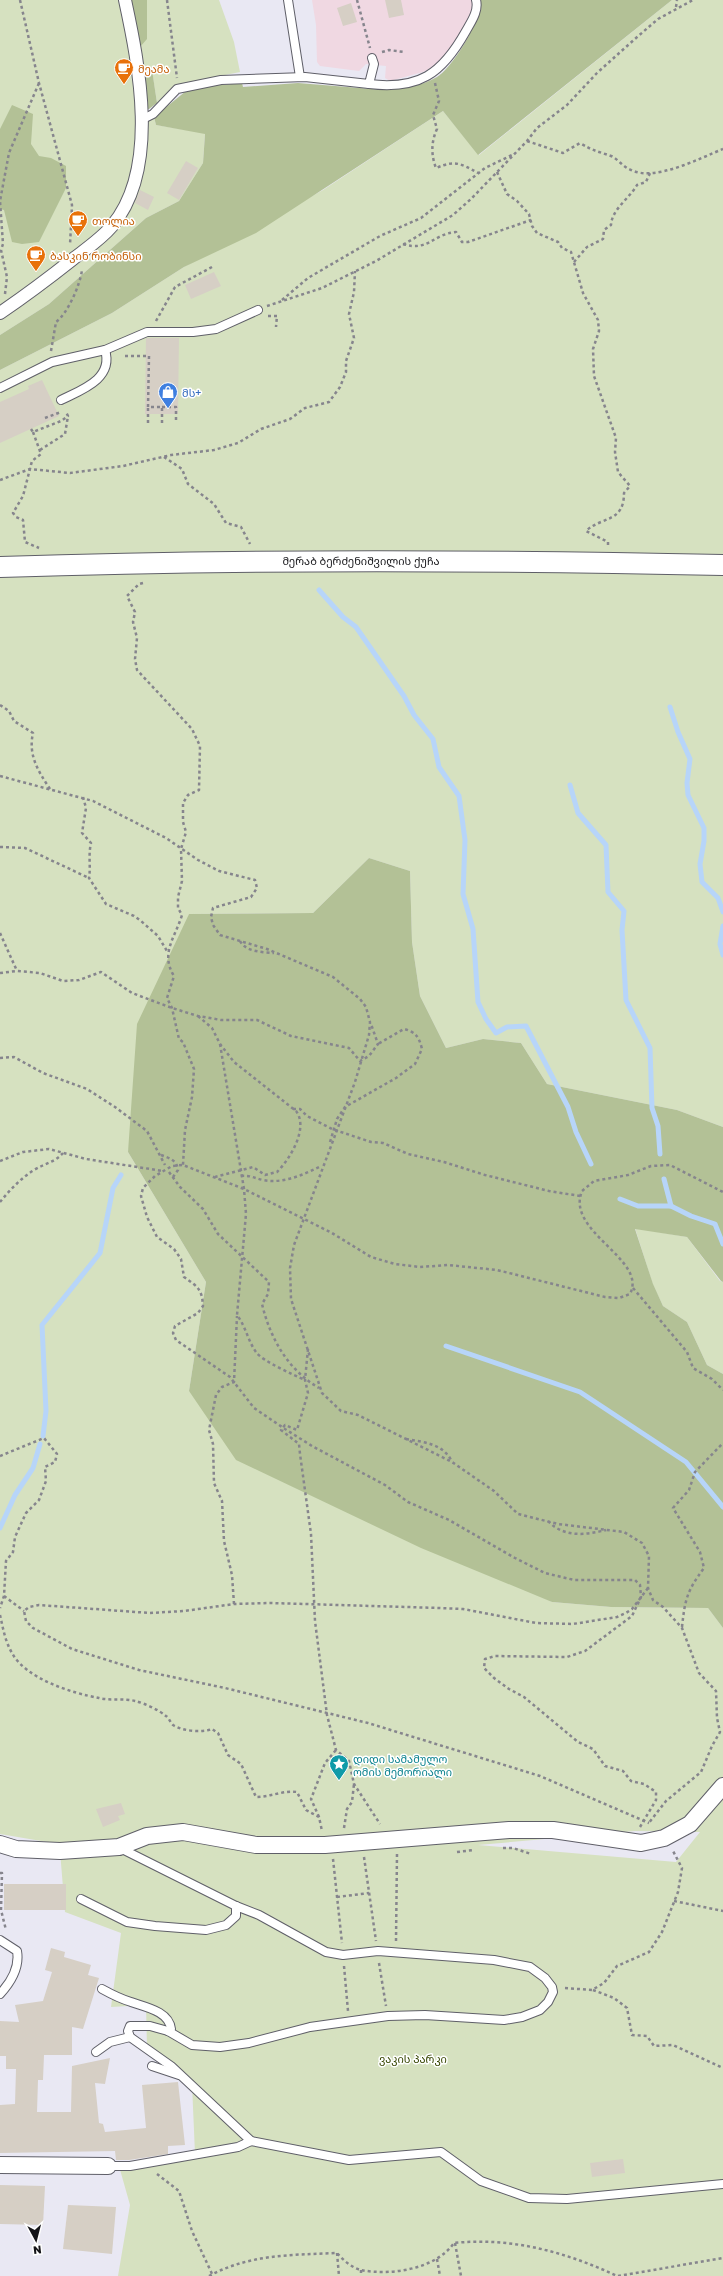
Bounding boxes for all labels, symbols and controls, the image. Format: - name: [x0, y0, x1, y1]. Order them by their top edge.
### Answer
- cafe icon: მეამა: [113, 57, 135, 85]
- place label: მეამა: [138, 62, 170, 76]
- cafe icon: თოლია: [67, 209, 89, 237]
- place label: თოლია: [92, 214, 135, 228]
- cafe icon: ბასკინ რობინსი: [25, 244, 47, 272]
- place label: ბასკინ რობინსი: [50, 249, 142, 263]
- shop icon: მს+: [157, 381, 179, 409]
- place label: მს+: [182, 386, 201, 399]
- street label: მერაბ ბერძენიშვილის ქუჩა: [282, 554, 440, 568]
- place label: დიდი სამამულო ომის მემორიალი: [353, 1752, 452, 1779]
- place icon: დიდი სამამულო ომის მემორიალი: [328, 1753, 350, 1781]
- park label: ვაკის პარკი: [379, 2052, 447, 2066]
- north arrow: [16, 2220, 56, 2260]
- text: N: [32, 2243, 42, 2257]

